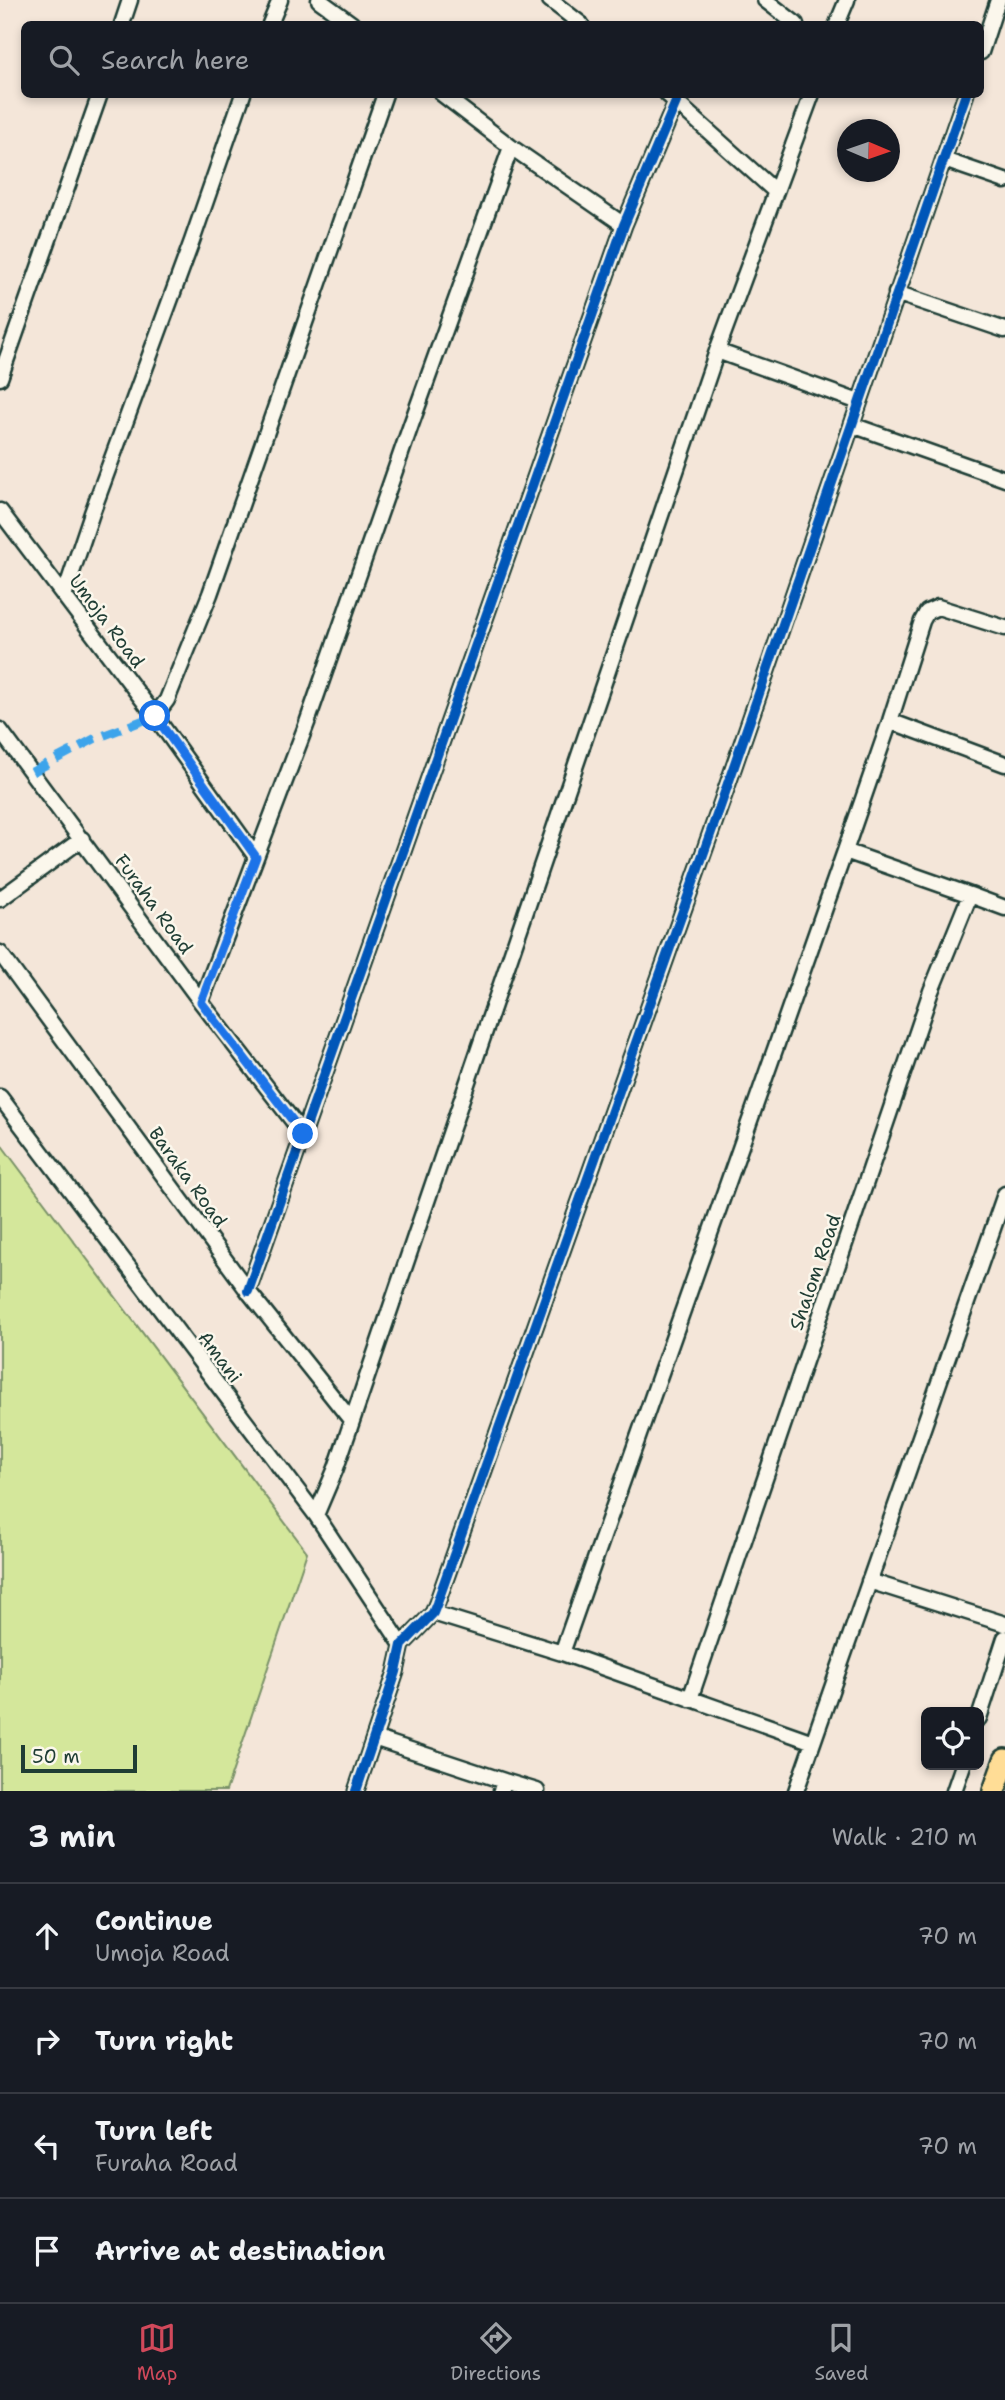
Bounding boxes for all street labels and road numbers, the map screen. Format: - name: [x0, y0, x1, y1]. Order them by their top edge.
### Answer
- street label: Umoja Road: [64, 569, 150, 673]
- street label: Furaha Road: [109, 849, 199, 959]
- street label: Baraka Road: [143, 1122, 233, 1232]
- street label: Shalom Road: [783, 1211, 847, 1333]
- street label: Amani: [192, 1326, 248, 1388]

